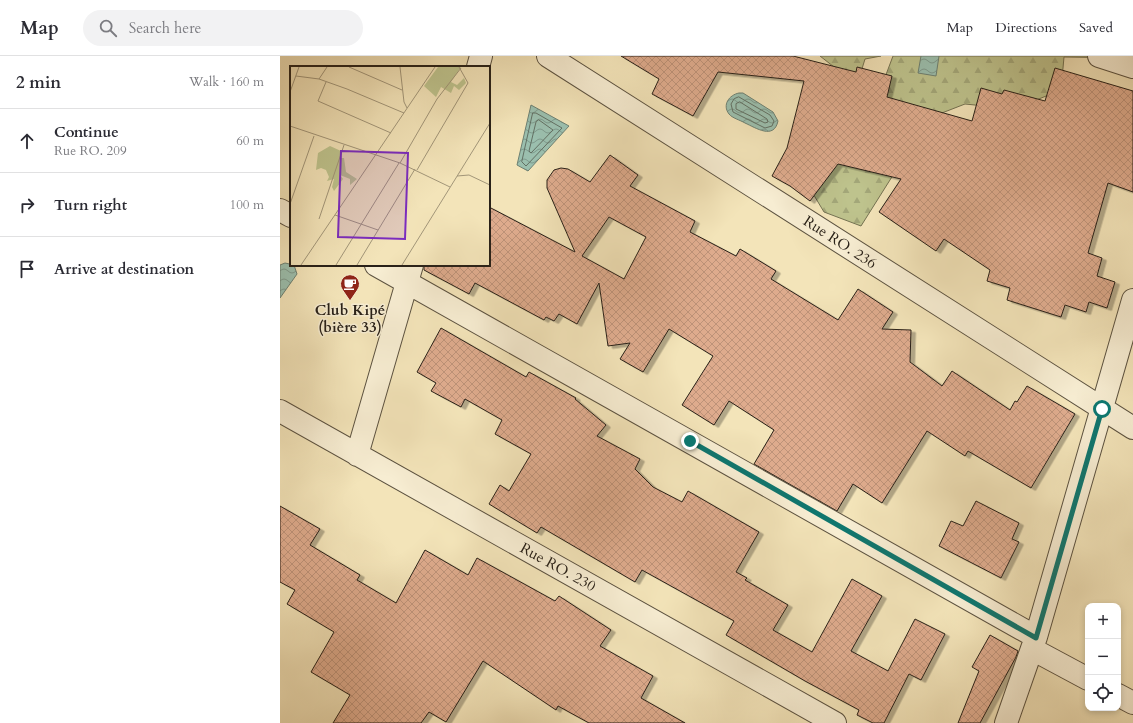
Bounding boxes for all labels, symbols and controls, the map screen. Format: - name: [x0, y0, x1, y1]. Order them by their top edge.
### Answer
- search box: [83, 10, 363, 46]
- text: Map: [20, 15, 59, 41]
- icon: search: [97, 17, 119, 39]
- text: Search here: [129, 18, 201, 38]
- text: Map: [947, 18, 973, 37]
- text: Directions: [995, 18, 1057, 37]
- text: Saved: [1079, 18, 1113, 37]
- inset map: [290, 66, 490, 266]
- text: 2 min: [16, 71, 61, 94]
- text: Walk · 160 m: [189, 73, 264, 91]
- text: Continue: [54, 122, 119, 142]
- icon: ahead: [16, 130, 38, 152]
- text: 60 m: [236, 132, 264, 150]
- text: Rue RO. 209: [54, 142, 127, 160]
- icon: right: [16, 194, 38, 216]
- text: Turn right: [54, 195, 127, 215]
- text: 100 m: [230, 196, 264, 214]
- street label: Rue RO. 236: [799, 211, 881, 273]
- icon: arrive: [16, 258, 38, 280]
- text: Arrive at destination: [54, 259, 194, 279]
- cafe icon: Club Kipé (bière 33): [339, 273, 361, 301]
- place label: Club Kipé (bière 33): [315, 300, 385, 337]
- route start: [1093, 400, 1111, 418]
- route end: [681, 432, 699, 450]
- street label: Rue RO. 230: [517, 538, 600, 596]
- map controls: [1085, 603, 1121, 711]
- button: +: [1085, 603, 1121, 639]
- button: −: [1085, 639, 1121, 675]
- button: locate: [1085, 675, 1121, 711]

